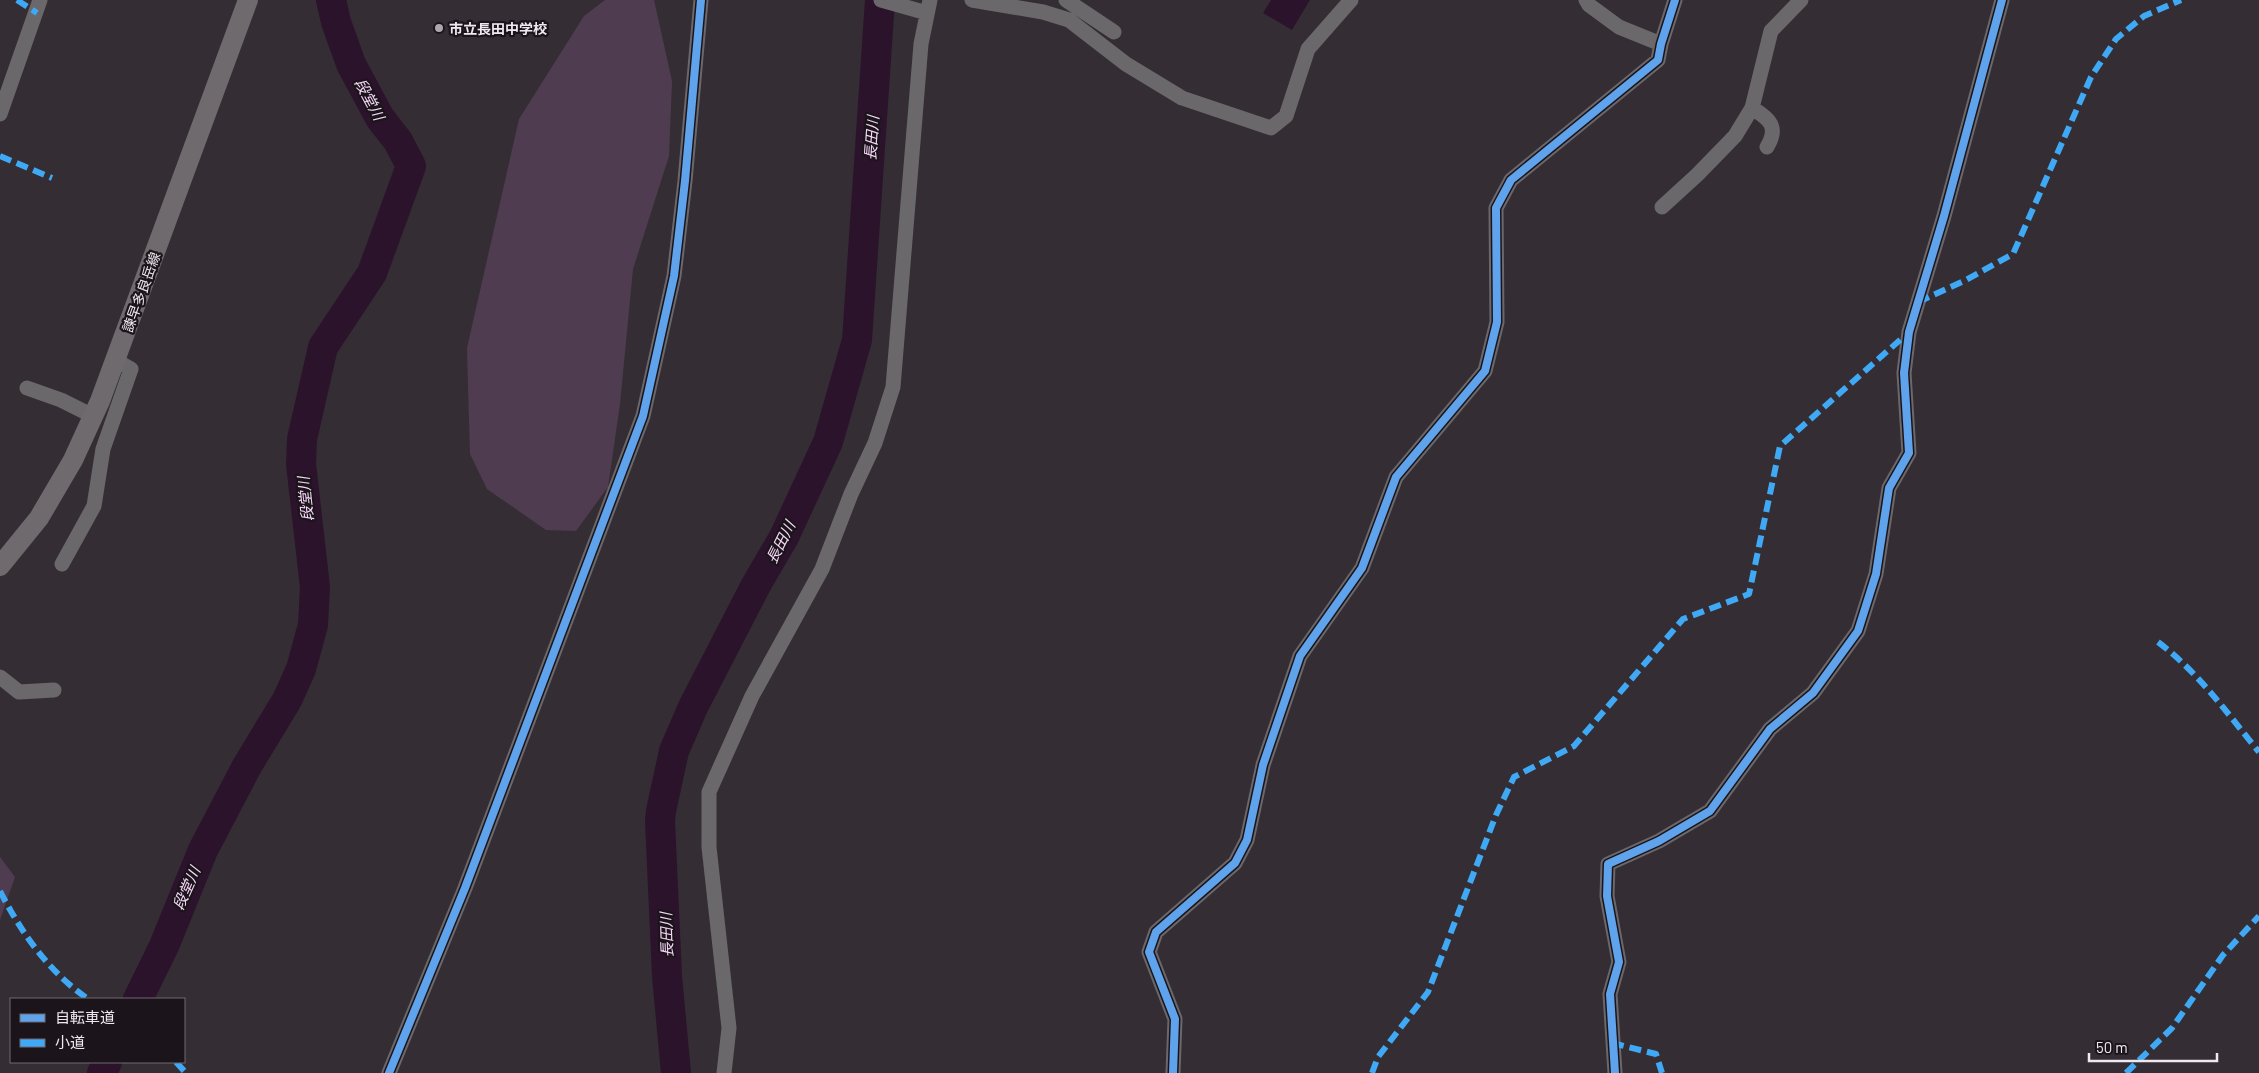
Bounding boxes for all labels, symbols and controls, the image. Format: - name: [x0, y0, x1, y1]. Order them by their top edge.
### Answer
- place label: 市立長田中学校: [449, 20, 547, 37]
- marker: 市立長田中学校: [433, 22, 445, 34]
- water label: 段堂川: [351, 75, 389, 125]
- water label: 長田川: [860, 113, 882, 161]
- street label: 諫早多良岳線: [119, 250, 163, 334]
- water label: 段堂川: [293, 474, 316, 522]
- water label: 長田川: [762, 516, 799, 566]
- water label: 段堂川: [169, 862, 204, 912]
- water label: 長田川: [656, 910, 676, 958]
- legend: [10, 998, 185, 1063]
- text: 自転車道: [55, 1008, 115, 1026]
- scale bar: [2089, 1030, 2216, 1062]
- text: 小道: [55, 1033, 85, 1051]
- text: 50 m: [2096, 1038, 2128, 1056]

